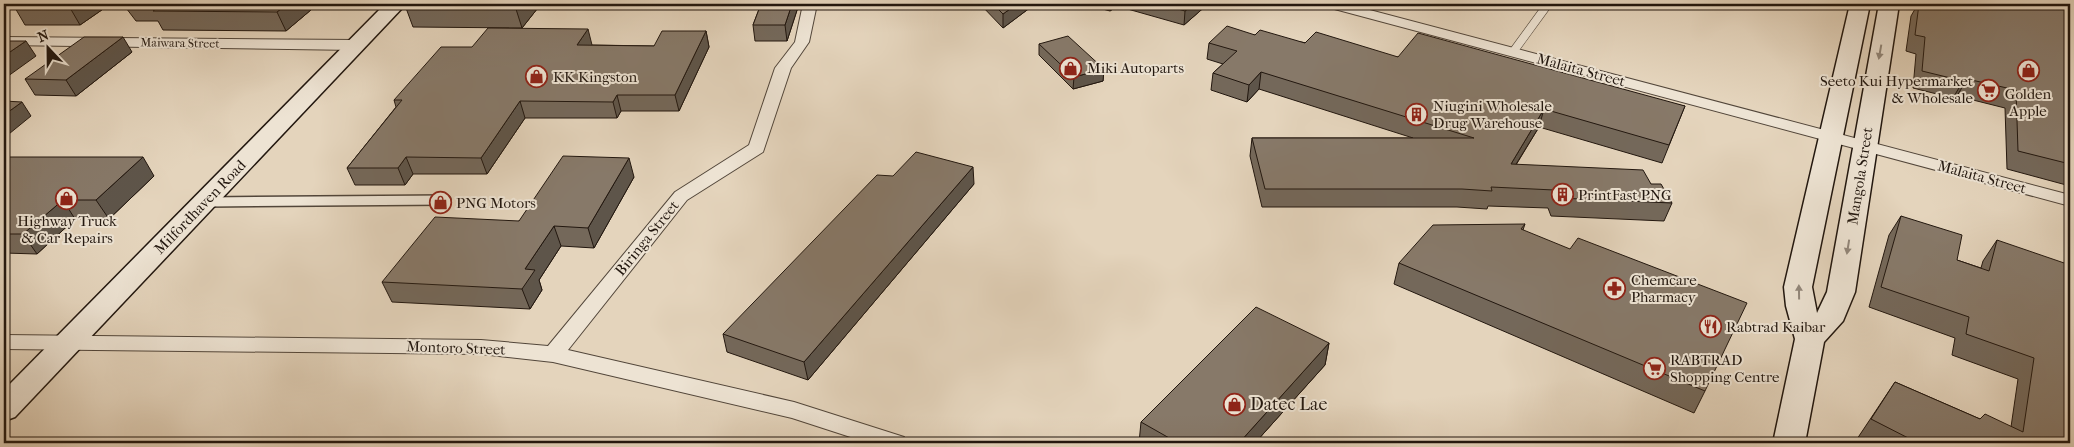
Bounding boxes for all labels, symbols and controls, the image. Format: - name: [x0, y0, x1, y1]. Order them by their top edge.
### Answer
- north arrow: [22, 22, 72, 72]
- text: N: [35, 26, 52, 46]
- street label: Maiwara Street: [140, 35, 220, 51]
- one-way arrow: [1876, 44, 1884, 60]
- street label: Malaita Street: [1535, 50, 1628, 91]
- shop icon: Miki Autoparts: [1059, 56, 1083, 80]
- place label: Miki Autoparts: [1087, 59, 1184, 77]
- shop icon: Golden Apple: [2016, 59, 2040, 83]
- shop icon: KK Kingston: [525, 65, 549, 89]
- place label: KK Kingston: [553, 68, 637, 86]
- place label: Seeto Kui Hypermarket & Wholesale: [1820, 72, 1974, 107]
- supermarket icon: Seeto Kui Hypermarket & Wholesale: [1977, 78, 2001, 102]
- place label: Golden Apple: [2005, 85, 2052, 120]
- place label: Niugini Wholesale Drug Warehouse: [1433, 97, 1552, 132]
- building icon: Niugini Wholesale Drug Warehouse: [1405, 103, 1429, 127]
- street label: Mangola Street: [1843, 125, 1877, 226]
- street label: Milfordhaven Road: [150, 156, 250, 258]
- street label: Malaita Street: [1936, 157, 2029, 198]
- building icon: PrintFast PNG: [1550, 183, 1574, 207]
- shop icon: Highway Truck & Car Repairs: [55, 186, 79, 210]
- place label: PrintFast PNG: [1578, 186, 1672, 204]
- shop icon: PNG Motors: [428, 191, 452, 215]
- place label: PNG Motors: [456, 194, 536, 212]
- street label: Biringa Street: [611, 196, 683, 279]
- place label: Highway Truck & Car Repairs: [17, 212, 117, 247]
- one-way arrow: [1844, 239, 1852, 255]
- place label: Chemcare Pharmacy: [1631, 271, 1697, 306]
- pharmacy icon: Chemcare Pharmacy: [1603, 277, 1627, 301]
- one-way arrow: [1795, 283, 1803, 299]
- restaurant icon: Rabtrad Kaibar: [1698, 315, 1722, 339]
- place label: Rabtrad Kaibar: [1726, 318, 1826, 336]
- street label: Montoro Street: [406, 337, 507, 359]
- place label: RABTRAD Shopping Centre: [1670, 351, 1780, 386]
- supermarket icon: RABTRAD Shopping Centre: [1642, 357, 1666, 381]
- shop icon: Datec Lae: [1222, 392, 1246, 416]
- place label: Datec Lae: [1250, 394, 1327, 415]

